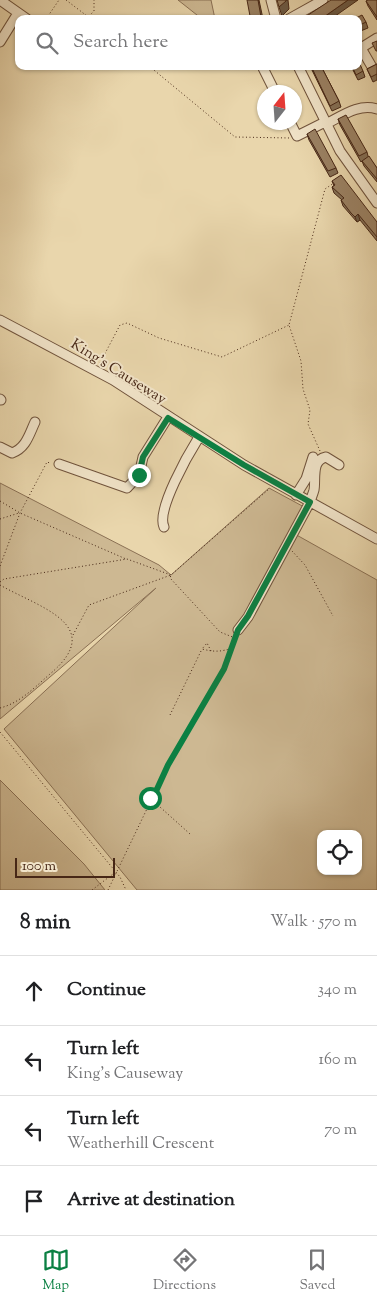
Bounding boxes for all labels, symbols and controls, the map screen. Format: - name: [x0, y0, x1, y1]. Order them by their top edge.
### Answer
- search box: [15, 15, 362, 70]
- icon: search: [33, 29, 61, 57]
- text: Search here: [73, 29, 168, 56]
- north arrow: [257, 85, 302, 130]
- street label: King's Causeway: [66, 334, 170, 410]
- route end: [128, 464, 151, 487]
- route start: [139, 787, 162, 810]
- map controls: [317, 830, 362, 875]
- button: locate: [317, 830, 362, 875]
- scale bar: [15, 855, 115, 878]
- text: 100 m: [22, 857, 56, 877]
- text: 8 min: [20, 908, 71, 938]
- text: Walk · 570 m: [270, 911, 357, 934]
- icon: ahead: [20, 977, 48, 1005]
- text: Continue: [67, 977, 146, 1004]
- text: 340 m: [318, 979, 357, 1002]
- text: Turn left: [67, 1036, 139, 1063]
- icon: left: [20, 1047, 48, 1075]
- text: 160 m: [319, 1049, 357, 1072]
- text: King's Causeway: [67, 1063, 183, 1086]
- text: Turn left: [67, 1106, 139, 1133]
- icon: left: [20, 1117, 48, 1145]
- text: 70 m: [324, 1119, 357, 1142]
- text: Weatherhill Crescent: [67, 1133, 214, 1156]
- icon: arrive: [20, 1187, 48, 1215]
- text: Arrive at destination: [67, 1187, 235, 1214]
- tab: Map: [42, 1246, 70, 1296]
- tab: Directions: [153, 1246, 216, 1296]
- tab: Saved: [299, 1246, 335, 1296]

